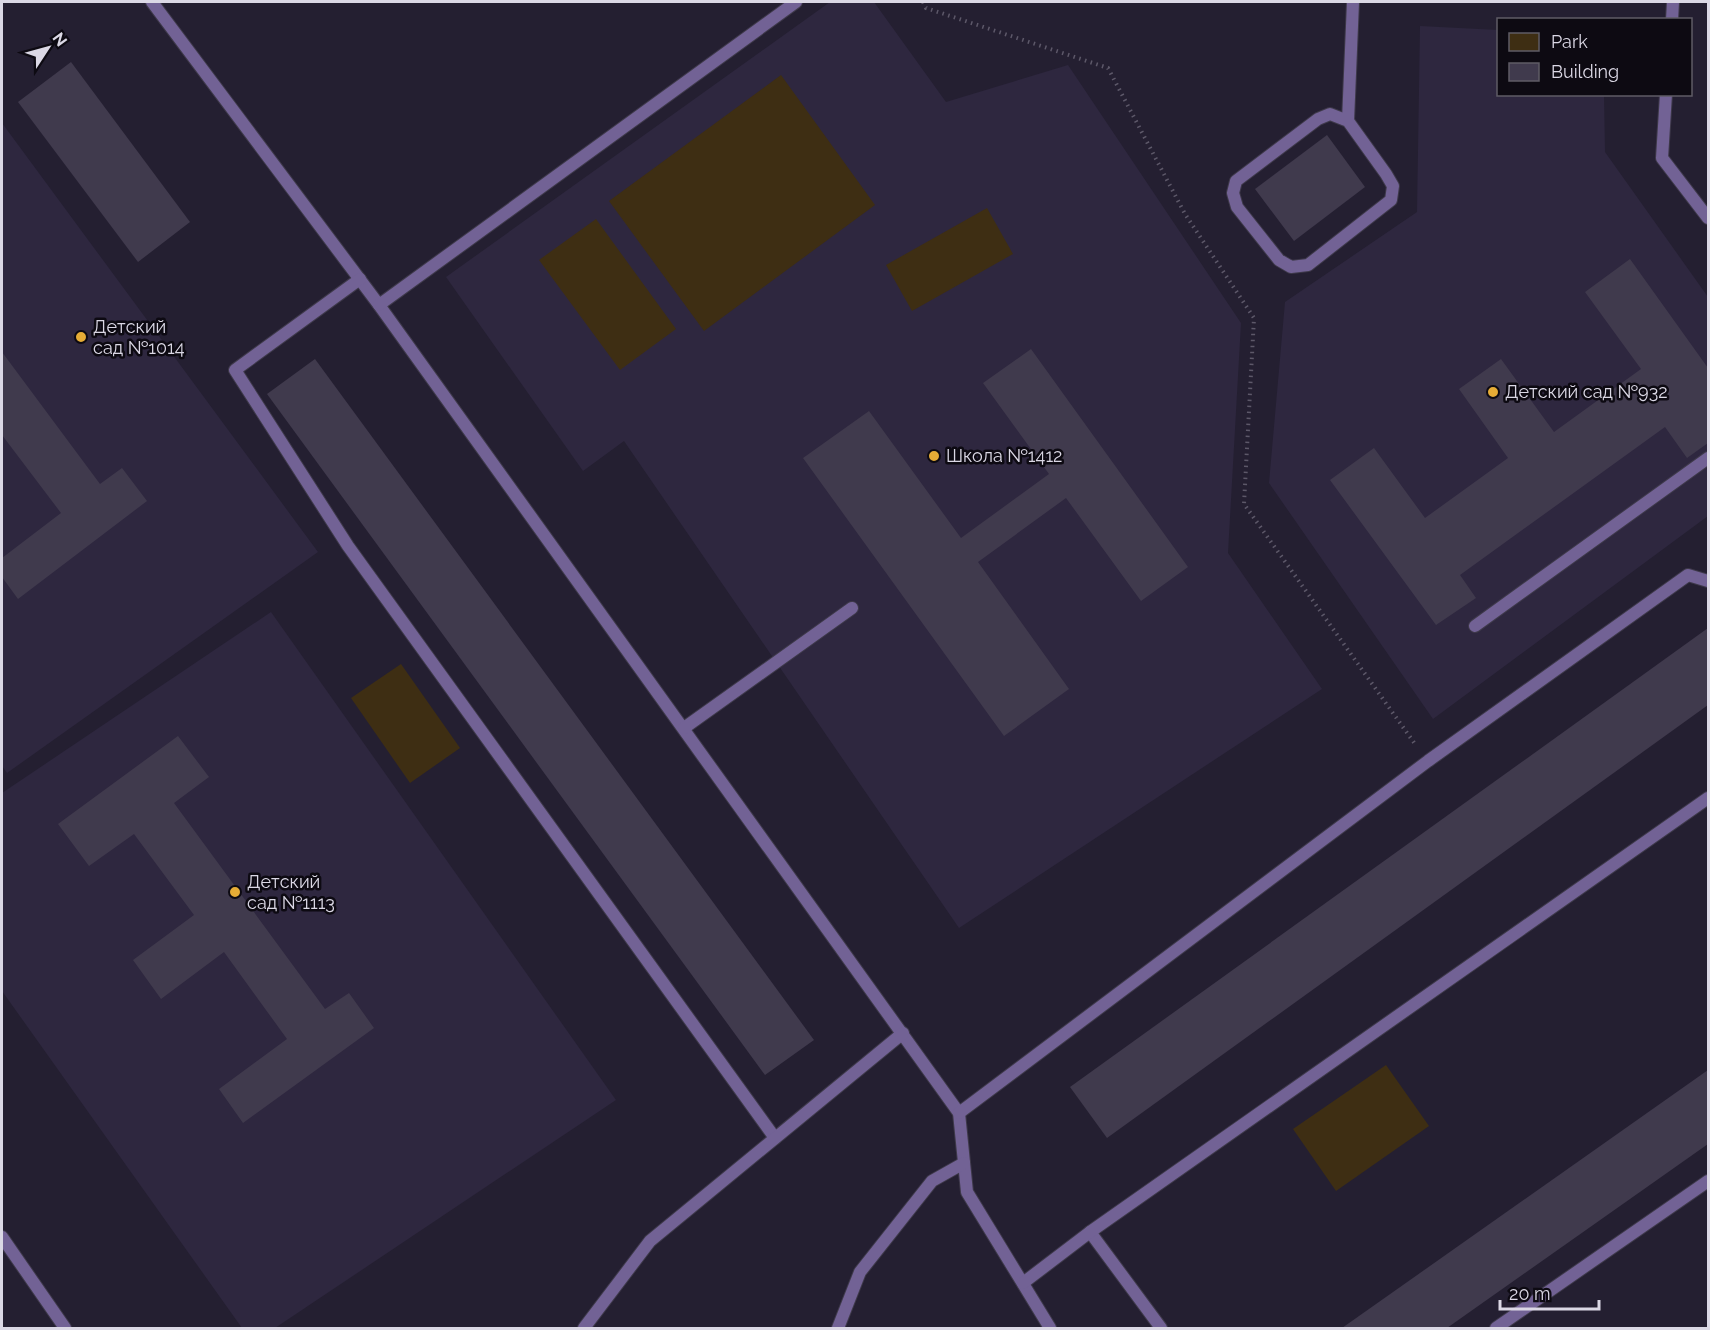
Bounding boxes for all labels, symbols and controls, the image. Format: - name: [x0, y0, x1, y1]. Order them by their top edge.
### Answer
- north arrow: [18, 18, 78, 78]
- legend: [1497, 18, 1692, 96]
- text: N: [48, 29, 71, 50]
- text: Park: [1551, 31, 1588, 52]
- text: Building: [1551, 61, 1619, 82]
- place label: Детский сад №1014: [93, 316, 185, 358]
- marker: Детский сад №1014: [74, 330, 88, 344]
- place label: Детский сад №932: [1505, 381, 1668, 402]
- marker: Детский сад №932: [1486, 385, 1500, 399]
- place label: Школа №1412: [946, 445, 1062, 466]
- marker: Школа №1412: [927, 449, 941, 463]
- place label: Детский сад №1113: [247, 871, 335, 913]
- marker: Детский сад №1113: [228, 885, 242, 899]
- scale bar: [1500, 1273, 1599, 1311]
- text: 20 m: [1509, 1283, 1551, 1304]

